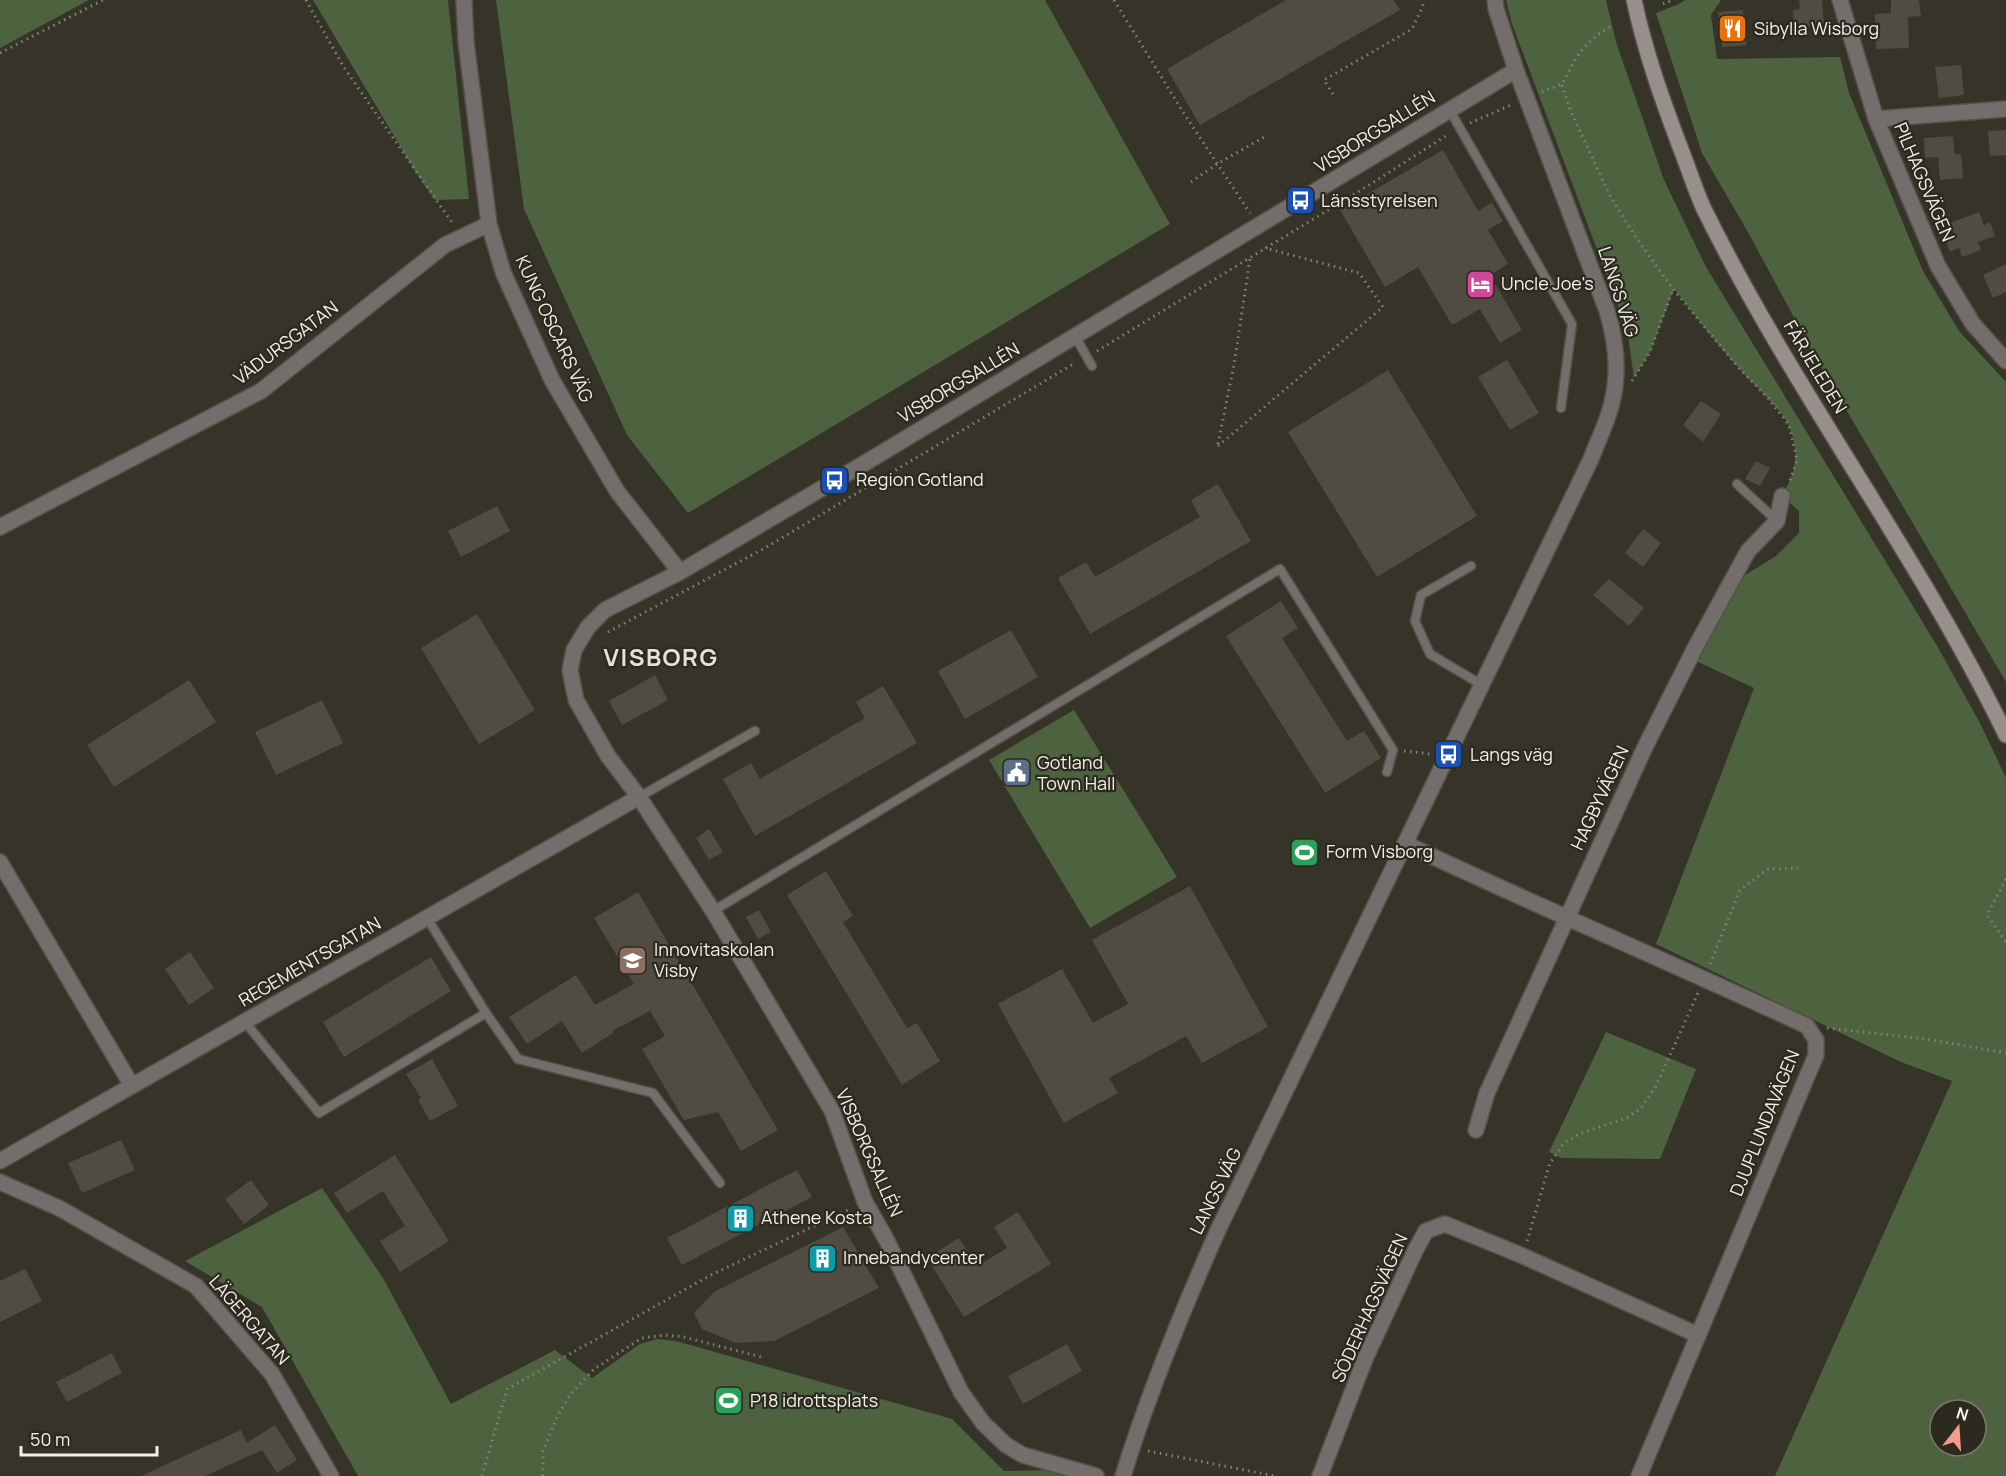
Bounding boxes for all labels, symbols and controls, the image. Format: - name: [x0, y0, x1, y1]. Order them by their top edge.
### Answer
- restaurant icon: Sibylla Wisborg: [1717, 13, 1749, 45]
- place label: Sibylla Wisborg: [1754, 16, 1879, 40]
- street label: VISBORGSALLÉN: [1310, 84, 1439, 178]
- street label: PILHAGSVÄGEN: [1889, 118, 1961, 245]
- bus stop icon: Länsstyrelsen: [1284, 185, 1316, 217]
- place label: Länsstyrelsen: [1321, 188, 1438, 212]
- street label: LANGS VÄG: [1593, 243, 1645, 340]
- street label: KUNG OSCARS VÄG: [510, 251, 600, 406]
- hotel icon: Uncle Joe's: [1464, 268, 1496, 300]
- place label: Uncle Joe's: [1501, 271, 1594, 295]
- street label: VÄDURSGATAN: [228, 295, 343, 389]
- street label: FÄRJELEDEN: [1779, 316, 1853, 417]
- street label: VISBORGSALLÉN: [893, 336, 1024, 428]
- bus stop icon: Region Gotland: [819, 464, 851, 496]
- place label: Region Gotland: [856, 467, 984, 491]
- district label: VISBORG: [604, 640, 718, 673]
- bus stop icon: Langs väg: [1433, 739, 1465, 771]
- place label: Langs väg: [1470, 742, 1553, 766]
- street label: HAGBYVÄGEN: [1564, 742, 1634, 854]
- place label: Gotland Town Hall: [1037, 750, 1115, 795]
- public building icon: Gotland Town Hall: [1000, 757, 1032, 789]
- sports icon: Form Visborg: [1289, 836, 1321, 868]
- place label: Form Visborg: [1326, 839, 1433, 863]
- street label: REGEMENTSGATAN: [234, 911, 385, 1012]
- place label: Innovitaskolan Visby: [654, 937, 774, 982]
- school or university icon: Innovitaskolan Visby: [617, 944, 649, 976]
- street label: DJUPLUNDAVÄGEN: [1724, 1046, 1804, 1199]
- street label: VISBORGSALLÉN: [831, 1085, 909, 1220]
- street label: LANGS VÄG: [1184, 1143, 1247, 1238]
- building icon: Athene Kosta: [724, 1202, 756, 1234]
- place label: Athene Kosta: [761, 1205, 872, 1229]
- street label: SÖDERHAGSVÄGEN: [1325, 1229, 1413, 1386]
- building icon: Innebandycenter: [806, 1242, 838, 1274]
- place label: Innebandycenter: [843, 1245, 985, 1269]
- street label: LÄGERGATAN: [204, 1269, 295, 1369]
- sports icon: P18 idrottsplats: [713, 1385, 745, 1417]
- place label: P18 idrottsplats: [750, 1388, 878, 1412]
- north arrow: [1928, 1398, 1988, 1458]
- text: N: [1954, 1401, 1971, 1426]
- scale bar: [21, 1419, 158, 1457]
- text: 50 m: [30, 1427, 70, 1451]

